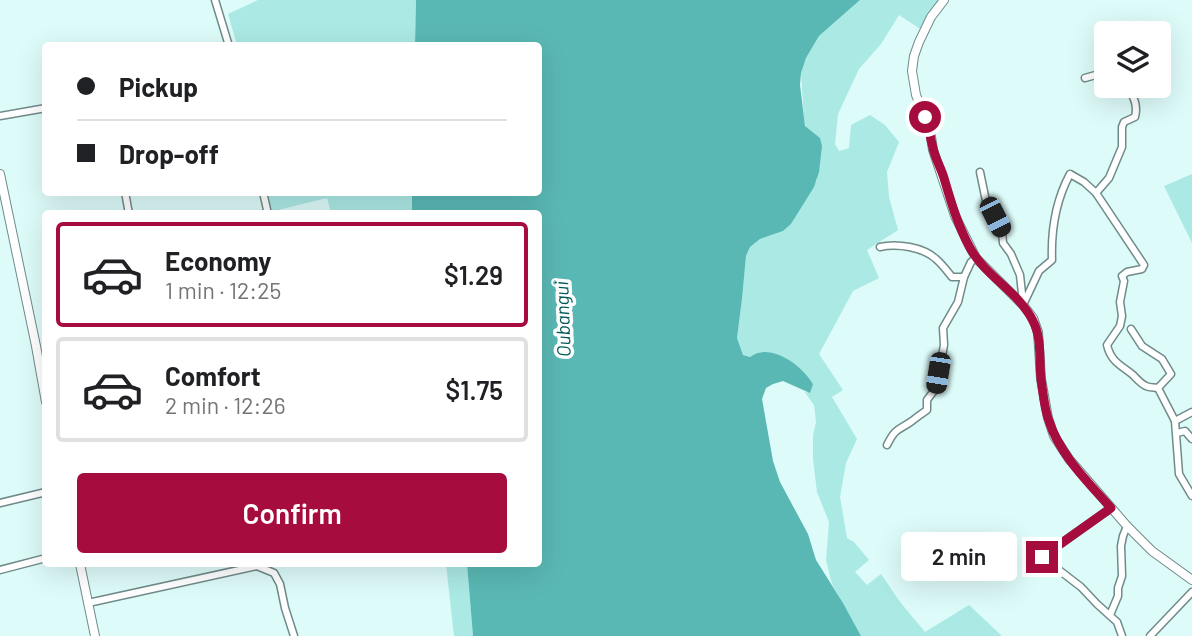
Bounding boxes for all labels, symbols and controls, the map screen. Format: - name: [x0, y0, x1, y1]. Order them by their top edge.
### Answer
- map controls: [1094, 21, 1171, 98]
- button: layers: [1094, 21, 1171, 98]
- text: Pickup: [119, 71, 198, 102]
- route start: [909, 101, 941, 133]
- text: Drop-off: [119, 138, 219, 169]
- car: [977, 194, 1014, 240]
- icon: car: [81, 243, 144, 306]
- text: Economy: [165, 245, 271, 276]
- text: $1.29: [444, 259, 503, 290]
- text: 1 min · 12:25: [165, 276, 281, 304]
- water label: Oubangui: [549, 280, 575, 357]
- car: [925, 351, 952, 395]
- icon: car: [81, 358, 144, 421]
- text: Comfort: [165, 360, 261, 391]
- text: $1.75: [446, 374, 503, 405]
- text: 2 min · 12:26: [165, 391, 286, 419]
- button: Confirm: [77, 473, 507, 553]
- callout: 2 min: [902, 532, 1018, 582]
- route end: [1026, 541, 1058, 573]
- text: 2 min: [932, 542, 986, 570]

